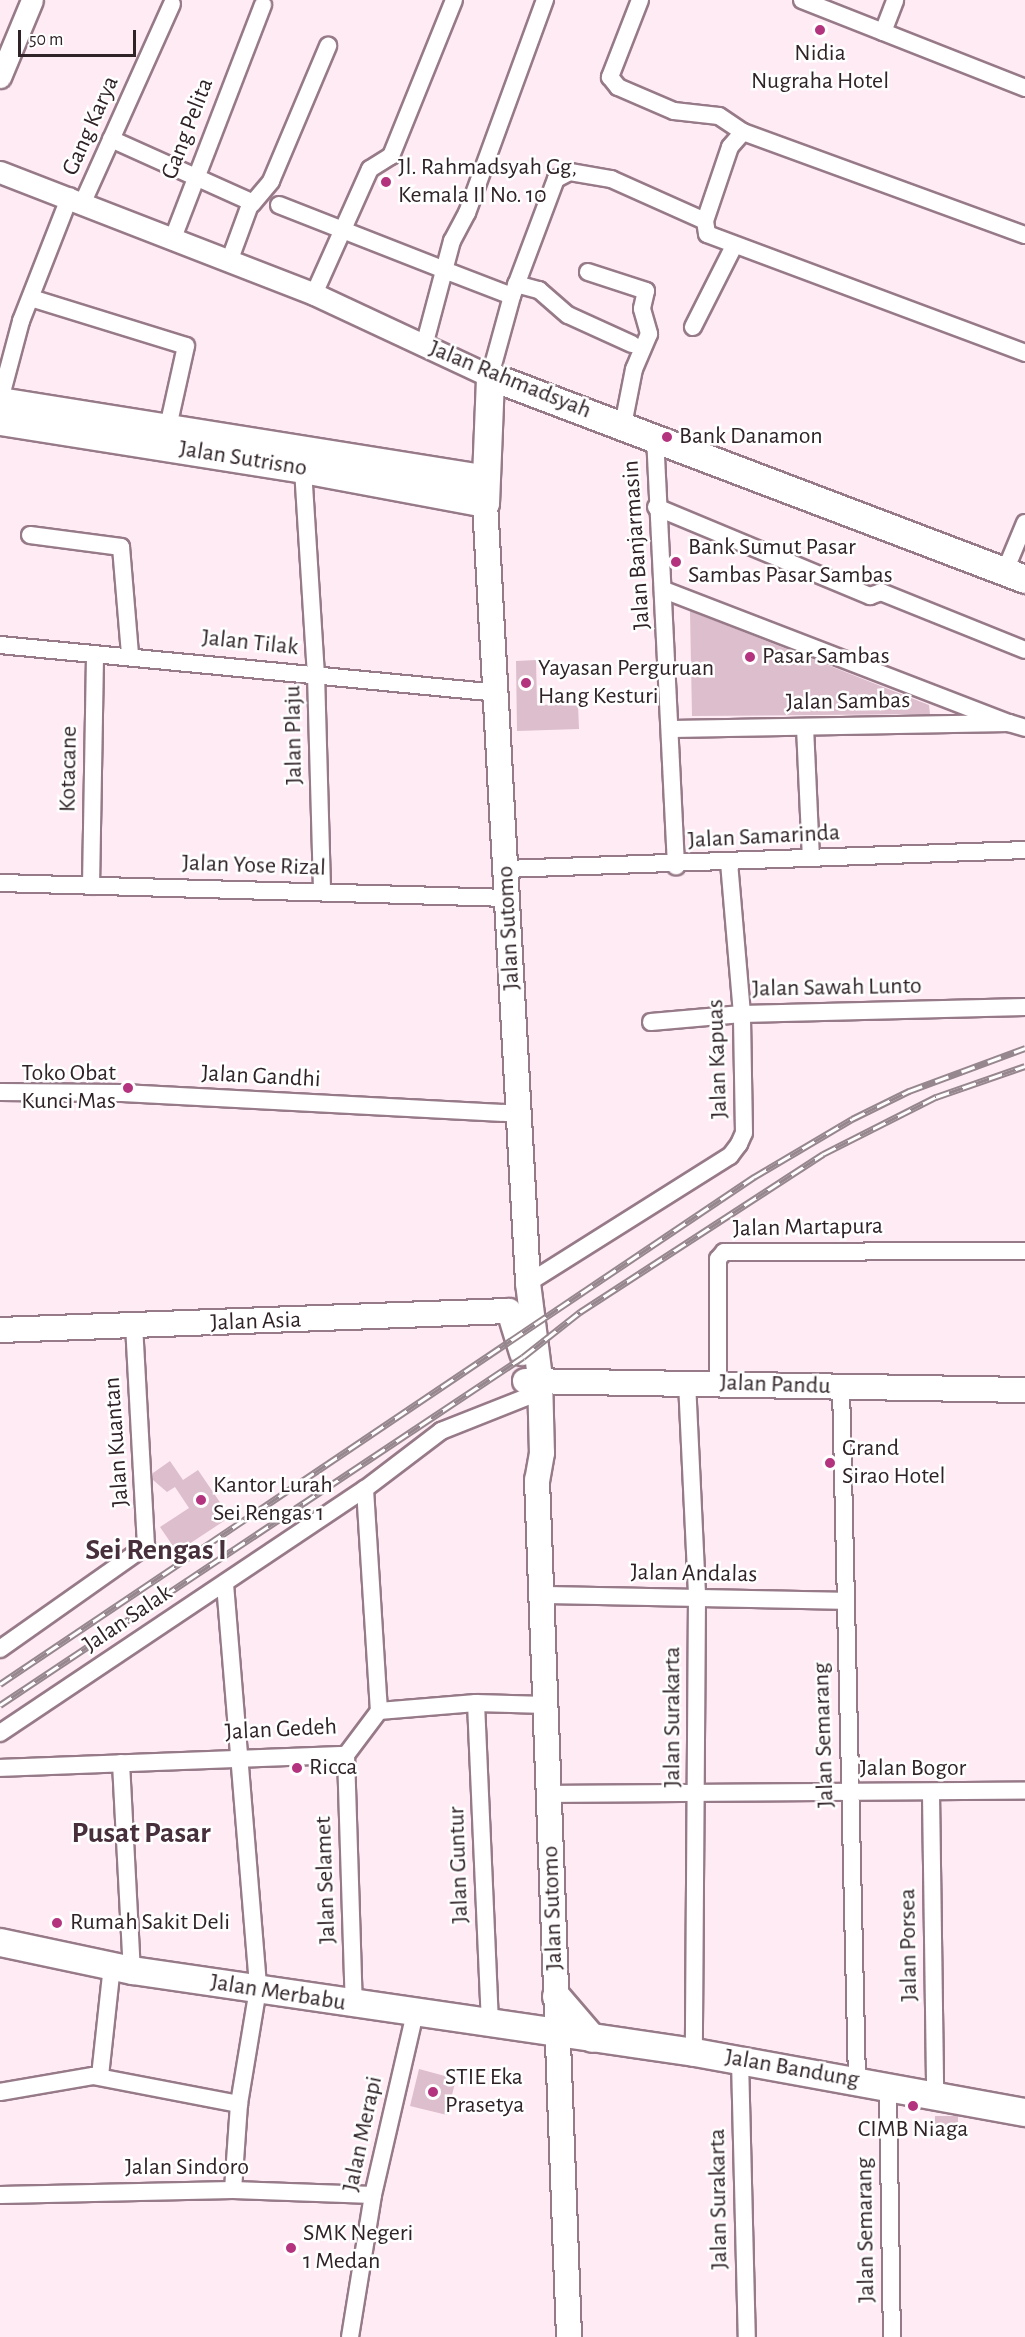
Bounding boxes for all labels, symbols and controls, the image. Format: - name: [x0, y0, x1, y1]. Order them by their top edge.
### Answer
- scale bar: [21, 18, 140, 56]
- marker: Nidia Nugraha Hotel: [813, 23, 827, 37]
- text: 50 m: [29, 31, 63, 49]
- place label: Nidia Nugraha Hotel: [751, 40, 889, 96]
- street label: Gang Karya: [56, 72, 126, 180]
- street label: Gang Pelita: [156, 74, 220, 184]
- place label: Jl. Rahmadsyah Gg, Kemala II No. 10: [398, 154, 577, 210]
- marker: Jl. Rahmadsyah Gg, Kemala II No. 10: [379, 175, 393, 189]
- street label: Jalan Rahmadsyah: [425, 334, 595, 426]
- place label: Bank Danamon: [679, 423, 823, 451]
- marker: Bank Danamon: [660, 430, 674, 444]
- street label: Jalan Sutrisno: [177, 435, 309, 483]
- street label: Jalan Banjarmasin: [617, 459, 657, 631]
- place label: Bank Sumut Pasar Sambas Pasar Sambas: [688, 534, 893, 590]
- marker: Bank Sumut Pasar Sambas Pasar Sambas: [669, 555, 683, 569]
- street label: Jalan Tilak: [200, 624, 300, 662]
- place label: Pasar Sambas: [762, 643, 890, 671]
- marker: Pasar Sambas: [743, 650, 757, 664]
- place label: Yayasan Perguruan Hang Kesturi: [538, 655, 714, 711]
- marker: Yayasan Perguruan Hang Kesturi: [519, 676, 533, 690]
- street label: Jalan Plaju: [279, 685, 309, 785]
- street label: Jalan Sambas: [786, 687, 910, 717]
- street label: Kotacane: [54, 726, 84, 812]
- street label: Jalan Samarinda: [687, 819, 841, 855]
- street label: Jalan Yose Rizal: [182, 849, 326, 883]
- street label: Jalan Sutomo: [491, 865, 527, 991]
- street label: Jalan Sawah Lunto: [752, 972, 922, 1004]
- street label: Jalan Kapuas: [702, 999, 734, 1119]
- street label: Jalan Gandhi: [201, 1059, 321, 1095]
- place label: Toko Obat Kunci Mas: [21, 1060, 116, 1116]
- marker: Toko Obat Kunci Mas: [121, 1081, 135, 1095]
- street label: Jalan Martapura: [733, 1212, 883, 1244]
- street label: Jalan Asia: [210, 1306, 302, 1338]
- street label: Jalan Pandu: [719, 1369, 831, 1401]
- street label: Jalan Kuantan: [98, 1376, 136, 1508]
- place label: Grand Sirao Hotel: [842, 1435, 945, 1491]
- marker: Grand Sirao Hotel: [823, 1456, 837, 1470]
- place label: Kantor Lurah Sei Rengas 1: [213, 1472, 333, 1528]
- marker: Kantor Lurah Sei Rengas 1: [194, 1493, 208, 1507]
- district label: Sei Rengas I: [85, 1532, 227, 1568]
- street label: Jalan Andalas: [630, 1558, 758, 1590]
- street label: Jalan Salak: [78, 1579, 178, 1659]
- street label: Jalan Surakarta: [659, 1647, 687, 1787]
- street label: Jalan Semarang: [807, 1662, 841, 1808]
- street label: Jalan Gedeh: [224, 1713, 338, 1747]
- place label: Ricca: [309, 1754, 357, 1782]
- street label: Jalan Bogor: [860, 1755, 966, 1783]
- marker: Ricca: [290, 1761, 304, 1775]
- street label: Jalan Guntur: [443, 1806, 475, 1924]
- district label: Pusat Pasar: [71, 1815, 211, 1851]
- street label: Jalan Selamet: [309, 1816, 343, 1944]
- street label: Jalan Sutomo: [536, 1845, 570, 1971]
- street label: Jalan Porsea: [894, 1888, 924, 2002]
- place label: Rumah Sakit Deli: [70, 1909, 230, 1937]
- marker: Rumah Sakit Deli: [48, 1914, 66, 1932]
- street label: Jalan Merbabu: [208, 1968, 348, 2018]
- street label: Jalan Bandung: [723, 2043, 861, 2095]
- place label: STIE Eka Prasetya: [445, 2064, 524, 2120]
- street label: Jalan Merapi: [337, 2074, 389, 2194]
- marker: STIE Eka Prasetya: [426, 2085, 440, 2099]
- marker: CIMB Niaga: [906, 2099, 920, 2113]
- place label: CIMB Niaga: [858, 2116, 968, 2144]
- street label: Jalan Surakarta: [703, 2128, 735, 2270]
- street label: Jalan Sindoro: [125, 2154, 249, 2182]
- street label: Jalan Semarang: [850, 2157, 882, 2303]
- place label: SMK Negeri 1 Medan: [303, 2220, 413, 2276]
- marker: SMK Negeri 1 Medan: [284, 2241, 298, 2255]

